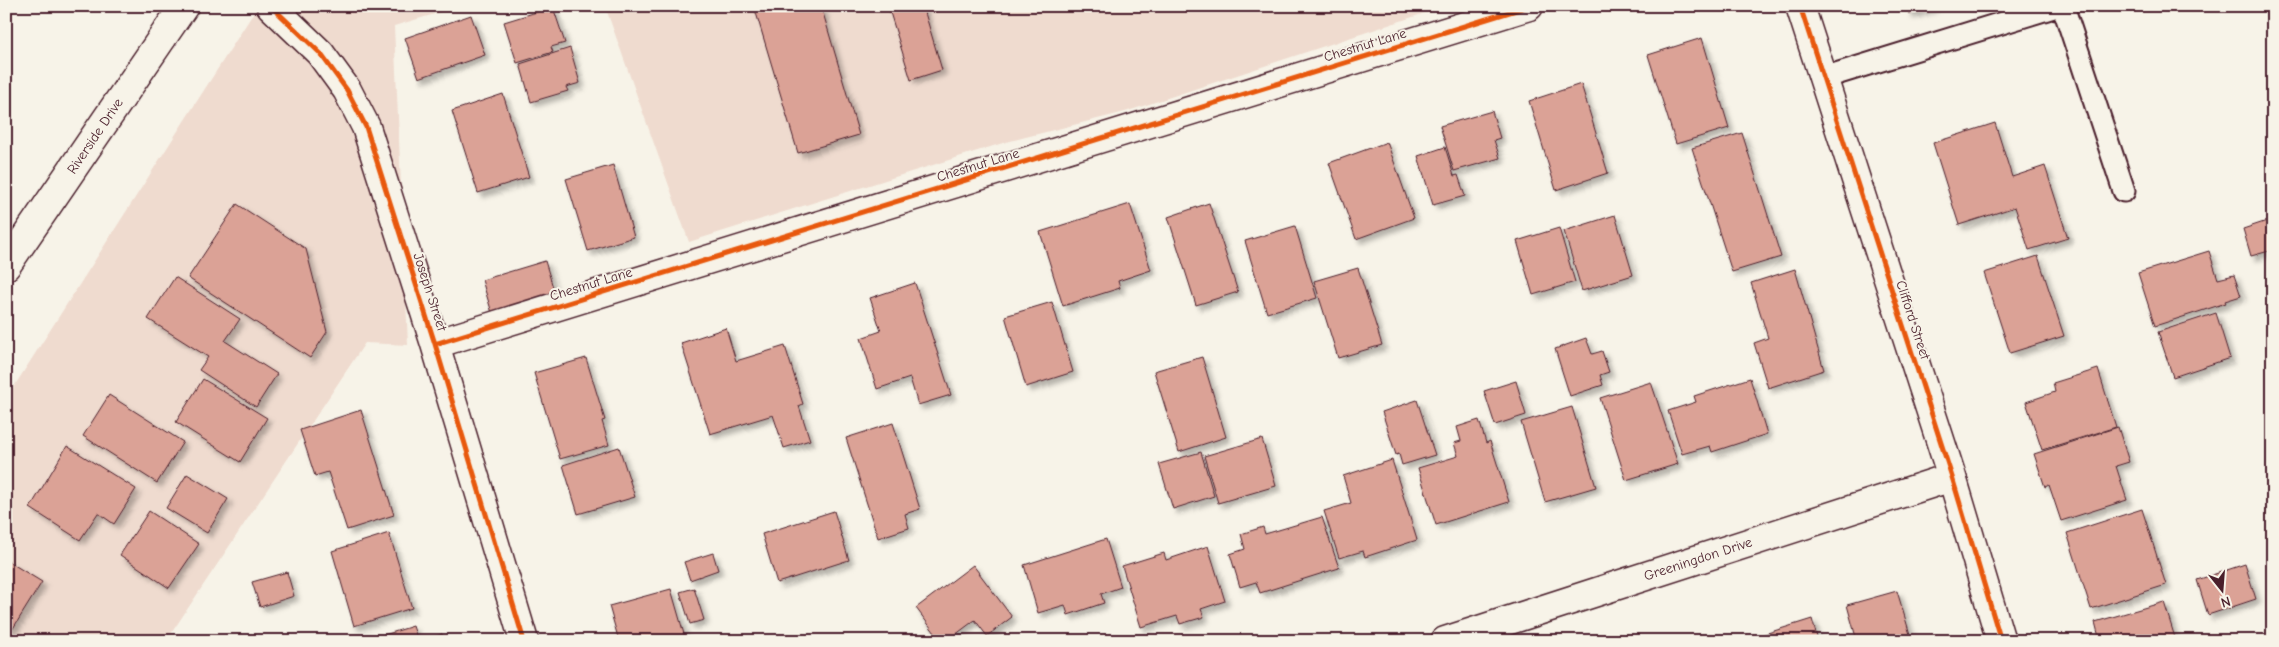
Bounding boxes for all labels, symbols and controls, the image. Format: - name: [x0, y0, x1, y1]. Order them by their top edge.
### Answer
- street label: Chestnut Lane: [1322, 24, 1408, 66]
- street label: Riverside Drive: [63, 95, 127, 177]
- street label: Chestnut Lane: [935, 144, 1021, 186]
- street label: Joseph Street: [409, 251, 451, 334]
- street label: Chestnut Lane: [548, 263, 634, 305]
- street label: Clifford Street: [1892, 278, 1934, 363]
- street label: Greeningdon Drive: [1642, 533, 1754, 585]
- north arrow: [2196, 564, 2246, 614]
- text: N: [2219, 592, 2233, 611]

